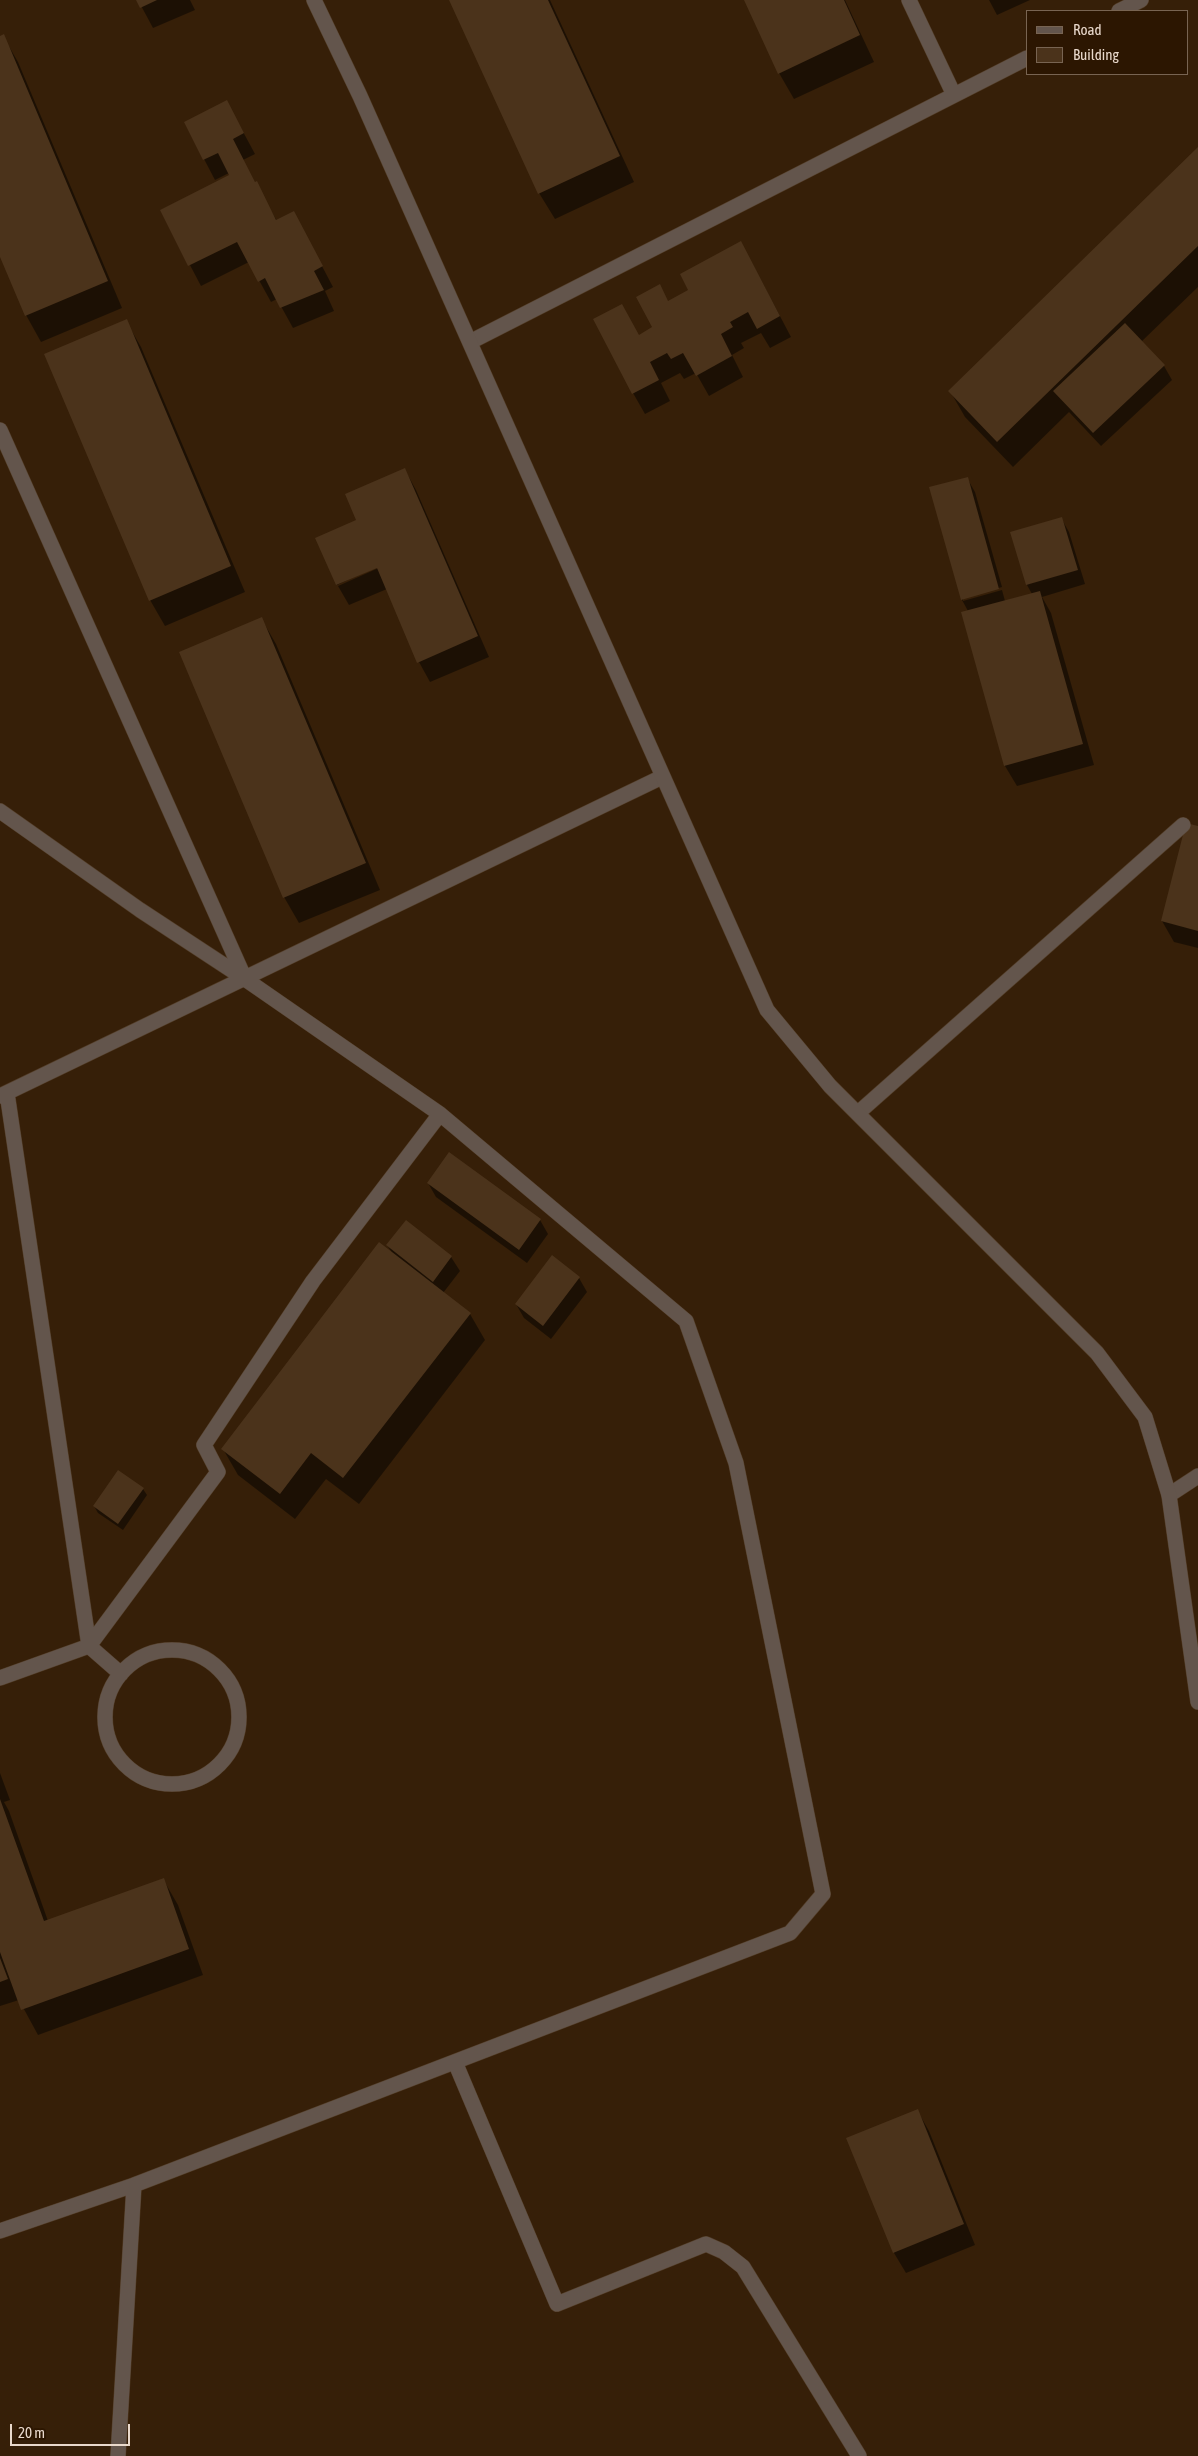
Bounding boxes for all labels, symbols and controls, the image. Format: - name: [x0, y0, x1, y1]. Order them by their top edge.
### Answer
- legend: [1026, 10, 1188, 75]
- text: Road: [1073, 21, 1102, 38]
- text: Building: [1073, 46, 1119, 63]
- scale bar: [12, 2414, 132, 2446]
- text: 20 m: [18, 2424, 45, 2441]

